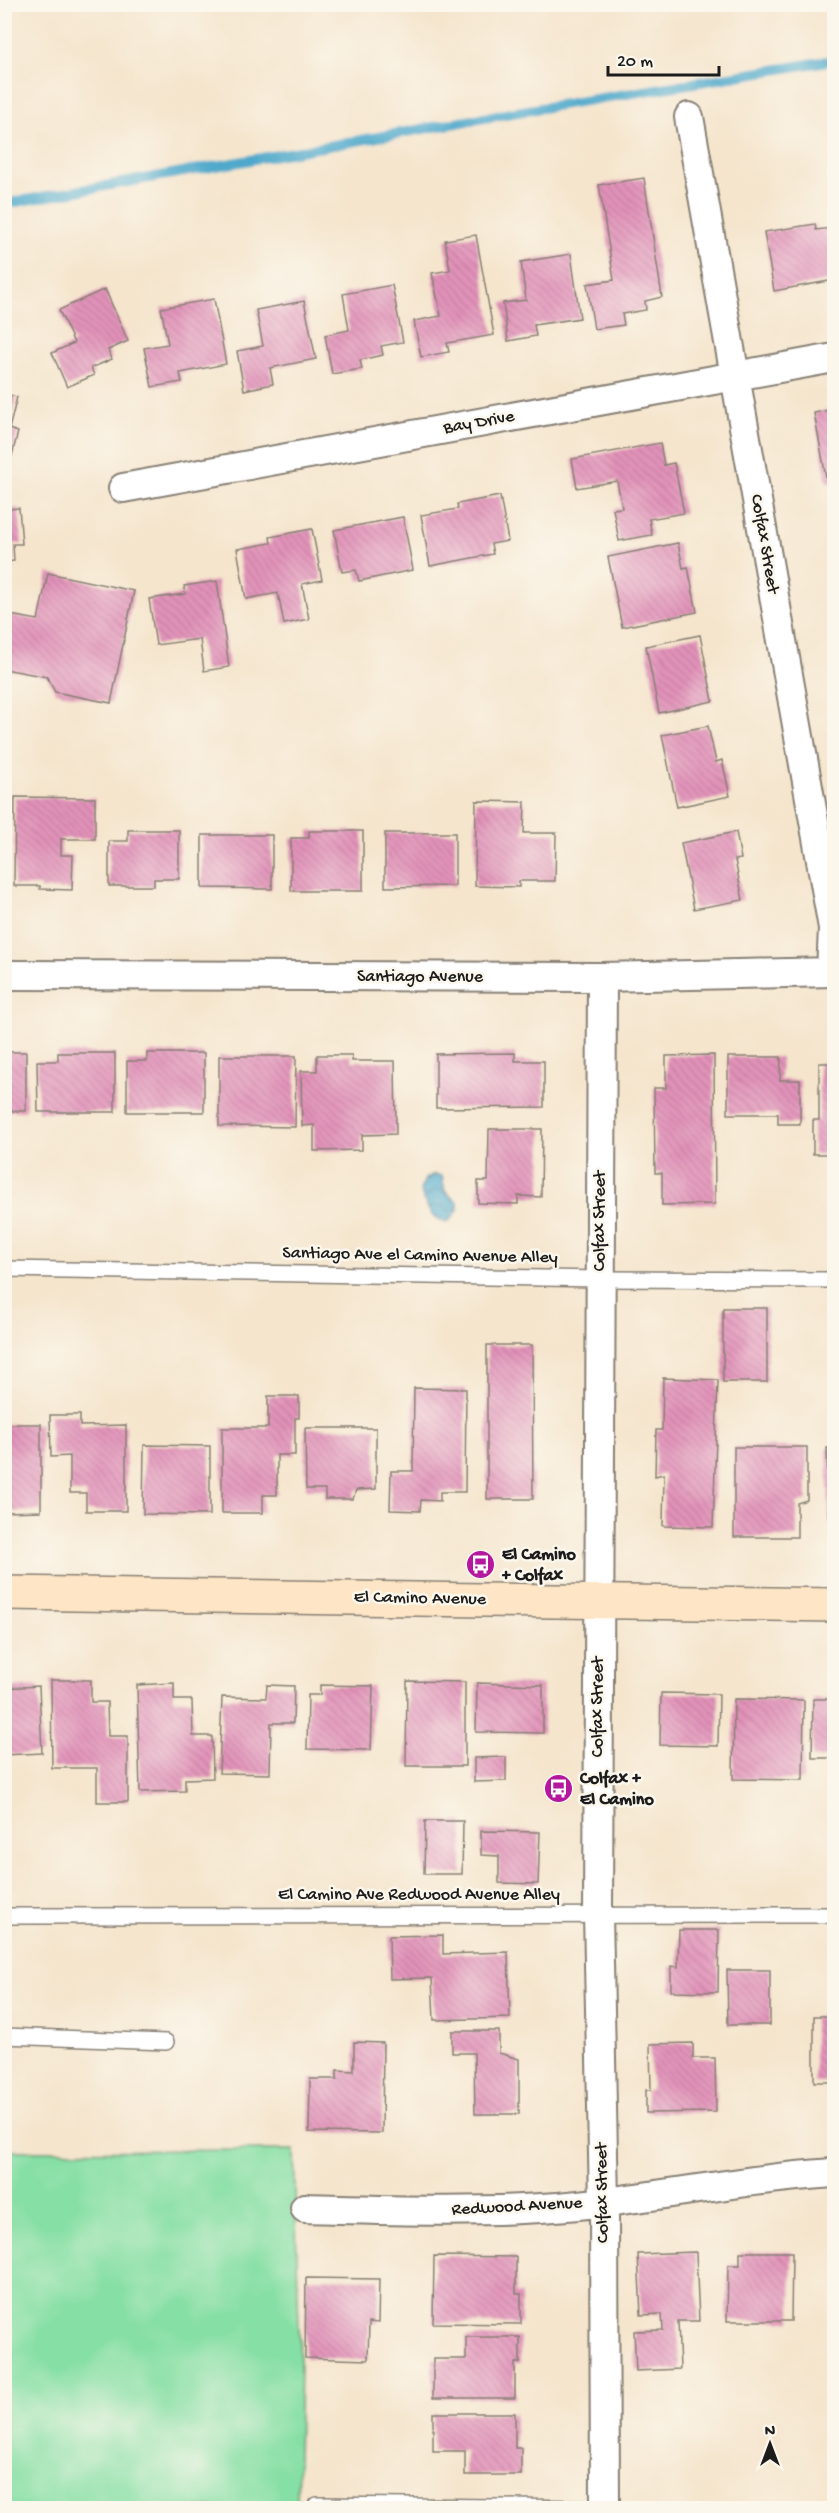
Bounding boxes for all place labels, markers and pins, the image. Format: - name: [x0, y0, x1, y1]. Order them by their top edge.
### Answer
- place label: El Camino + Colfax: [501, 1545, 576, 1587]
- bus stop icon: El Camino + Colfax: [465, 1549, 497, 1581]
- place label: Colfax + El Camino: [579, 1769, 654, 1811]
- bus stop icon: Colfax + El Camino: [543, 1773, 575, 1805]

